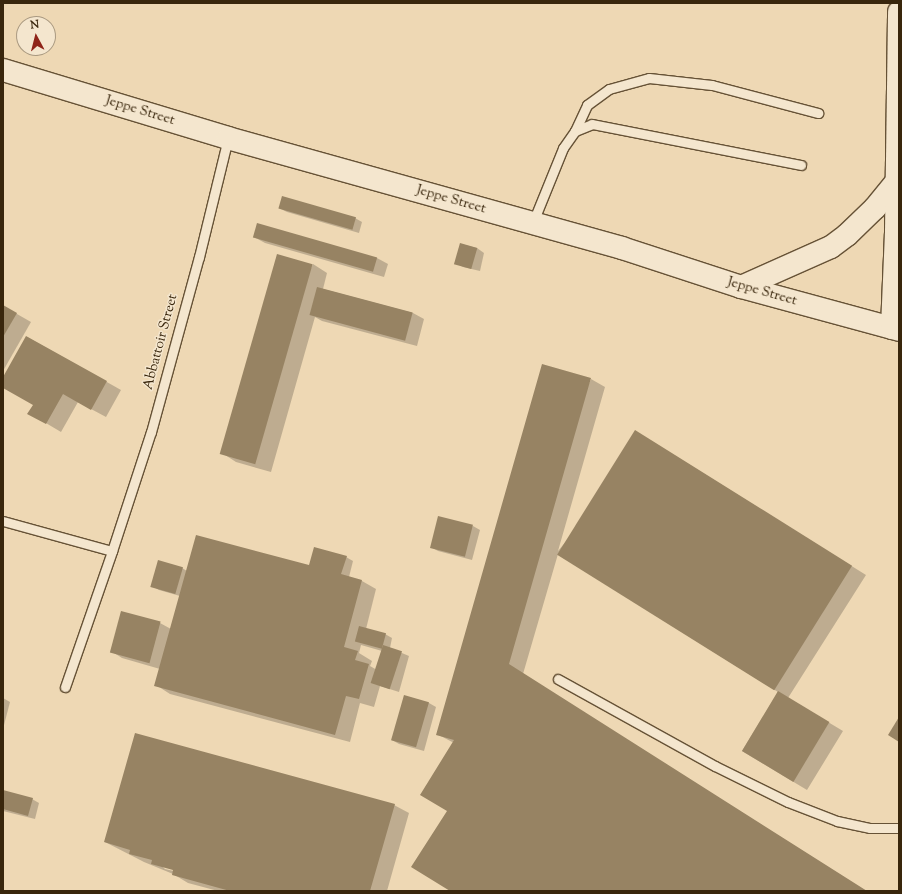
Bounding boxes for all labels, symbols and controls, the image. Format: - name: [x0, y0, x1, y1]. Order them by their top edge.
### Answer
- north arrow: [16, 16, 56, 56]
- text: N: [29, 17, 40, 34]
- street label: Jeppe Street: [103, 93, 177, 129]
- street label: Jeppe Street: [414, 182, 488, 218]
- street label: Jeppe Street: [725, 274, 799, 310]
- street label: Abbattoir Street: [140, 292, 182, 392]

